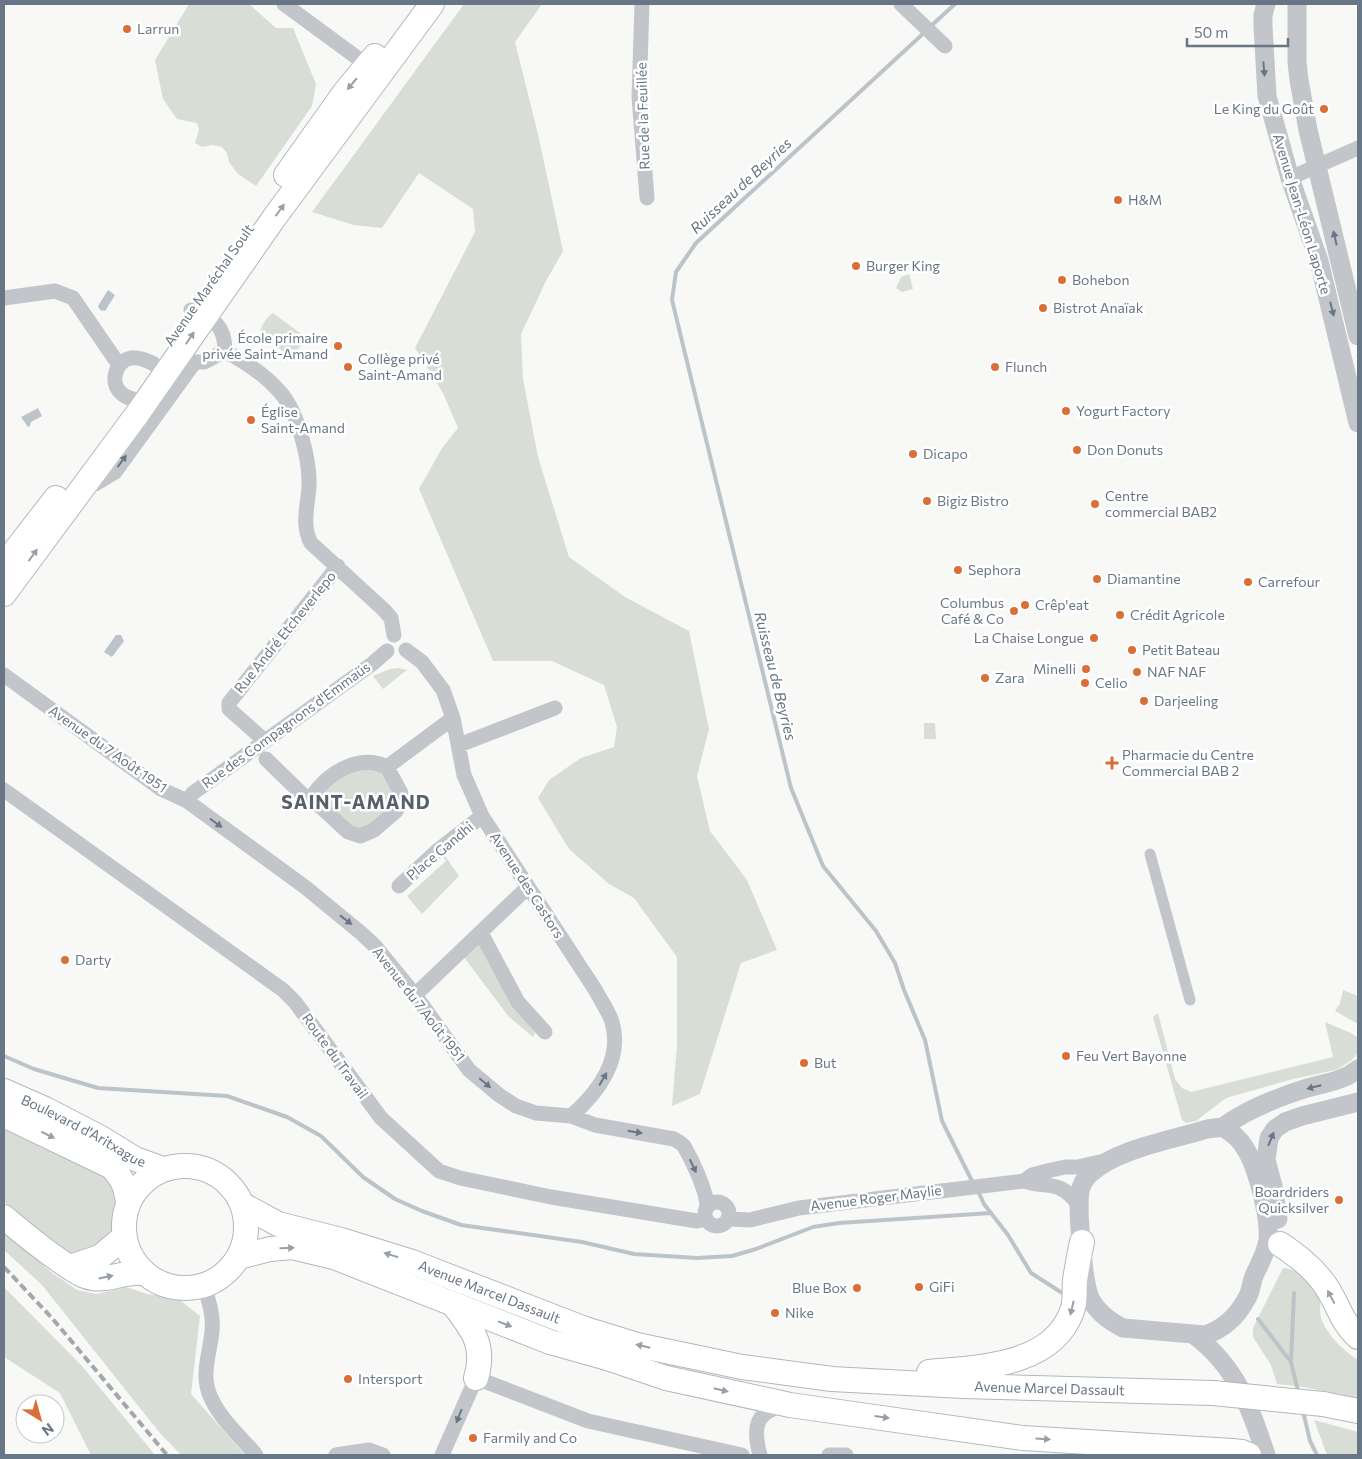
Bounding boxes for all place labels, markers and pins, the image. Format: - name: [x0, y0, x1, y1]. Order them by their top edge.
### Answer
- place label: Larrun: [137, 20, 179, 37]
- marker: Larrun: [121, 23, 133, 35]
- place label: Le King du Goût: [1214, 100, 1314, 117]
- marker: Le King du Goût: [1318, 103, 1330, 115]
- place label: H&M: [1128, 191, 1162, 208]
- marker: H&M: [1112, 194, 1124, 206]
- place label: Burger King: [866, 257, 941, 274]
- marker: Burger King: [850, 260, 862, 272]
- place label: Bohebon: [1072, 271, 1129, 288]
- marker: Bohebon: [1056, 274, 1068, 286]
- place label: Bistrot Anaïak: [1053, 299, 1144, 316]
- marker: Bistrot Anaïak: [1037, 302, 1049, 314]
- place label: École primaire privée Saint-Amand: [202, 329, 328, 362]
- marker: École primaire privée Saint-Amand: [332, 340, 344, 352]
- place label: Collège privé Saint-Amand: [358, 350, 442, 383]
- place label: Flunch: [1005, 358, 1047, 375]
- marker: Collège privé Saint-Amand: [342, 361, 354, 373]
- marker: Flunch: [989, 361, 1001, 373]
- place label: Yogurt Factory: [1076, 402, 1170, 419]
- place label: Église Saint-Amand: [261, 403, 345, 436]
- marker: Yogurt Factory: [1060, 405, 1072, 417]
- marker: Église Saint-Amand: [245, 414, 257, 426]
- place label: Don Donuts: [1087, 441, 1163, 458]
- marker: Don Donuts: [1071, 444, 1083, 456]
- place label: Dicapo: [923, 445, 968, 462]
- marker: Dicapo: [907, 448, 919, 460]
- place label: Centre commercial BAB2: [1105, 487, 1217, 520]
- place label: Bigiz Bistro: [937, 492, 1009, 509]
- marker: Bigiz Bistro: [921, 495, 933, 507]
- marker: Centre commercial BAB2: [1089, 498, 1101, 510]
- place label: Sephora: [968, 561, 1021, 578]
- marker: Sephora: [952, 564, 964, 576]
- place label: Diamantine: [1107, 570, 1181, 587]
- marker: Diamantine: [1091, 573, 1103, 585]
- place label: Carrefour: [1258, 573, 1321, 590]
- marker: Carrefour: [1242, 576, 1254, 588]
- place label: Columbus Café & Co: [940, 594, 1004, 627]
- place label: Crêp'eat: [1035, 596, 1089, 613]
- marker: Crêp'eat: [1019, 599, 1031, 611]
- marker: Columbus Café & Co: [1008, 605, 1020, 617]
- place label: Crédit Agricole: [1130, 606, 1225, 623]
- marker: Crédit Agricole: [1114, 609, 1126, 621]
- place label: La Chaise Longue: [974, 629, 1084, 646]
- marker: La Chaise Longue: [1088, 632, 1100, 644]
- place label: Petit Bateau: [1142, 641, 1220, 658]
- marker: Petit Bateau: [1126, 644, 1138, 656]
- place label: Minelli: [1033, 660, 1076, 677]
- marker: Minelli: [1080, 663, 1092, 675]
- place label: NAF NAF: [1147, 663, 1206, 680]
- marker: NAF NAF: [1131, 666, 1143, 678]
- place label: Zara: [995, 669, 1025, 686]
- marker: Zara: [979, 672, 991, 684]
- place label: Celio: [1095, 674, 1128, 691]
- marker: Celio: [1079, 677, 1091, 689]
- place label: Darjeeling: [1154, 692, 1219, 709]
- marker: Darjeeling: [1138, 695, 1150, 707]
- place label: Pharmacie du Centre Commercial BAB 2: [1122, 746, 1254, 779]
- marker: Pharmacie du Centre Commercial BAB 2: [1106, 757, 1118, 769]
- place label: Darty: [75, 951, 111, 968]
- marker: Darty: [59, 954, 71, 966]
- place label: Feu Vert Bayonne: [1076, 1047, 1187, 1064]
- marker: Feu Vert Bayonne: [1060, 1050, 1072, 1062]
- place label: But: [814, 1054, 837, 1071]
- marker: But: [798, 1057, 810, 1069]
- place label: Boardriders Quicksilver: [1254, 1183, 1329, 1216]
- marker: Boardriders Quicksilver: [1333, 1194, 1345, 1206]
- place label: GiFi: [929, 1278, 955, 1295]
- place label: Blue Box: [792, 1279, 848, 1296]
- marker: GiFi: [913, 1281, 925, 1293]
- marker: Blue Box: [851, 1282, 863, 1294]
- place label: Nike: [785, 1304, 814, 1321]
- marker: Nike: [769, 1307, 781, 1319]
- place label: Intersport: [358, 1370, 423, 1387]
- marker: Intersport: [342, 1373, 354, 1385]
- place label: Farmily and Co: [483, 1429, 577, 1446]
- marker: Farmily and Co: [467, 1432, 479, 1444]

